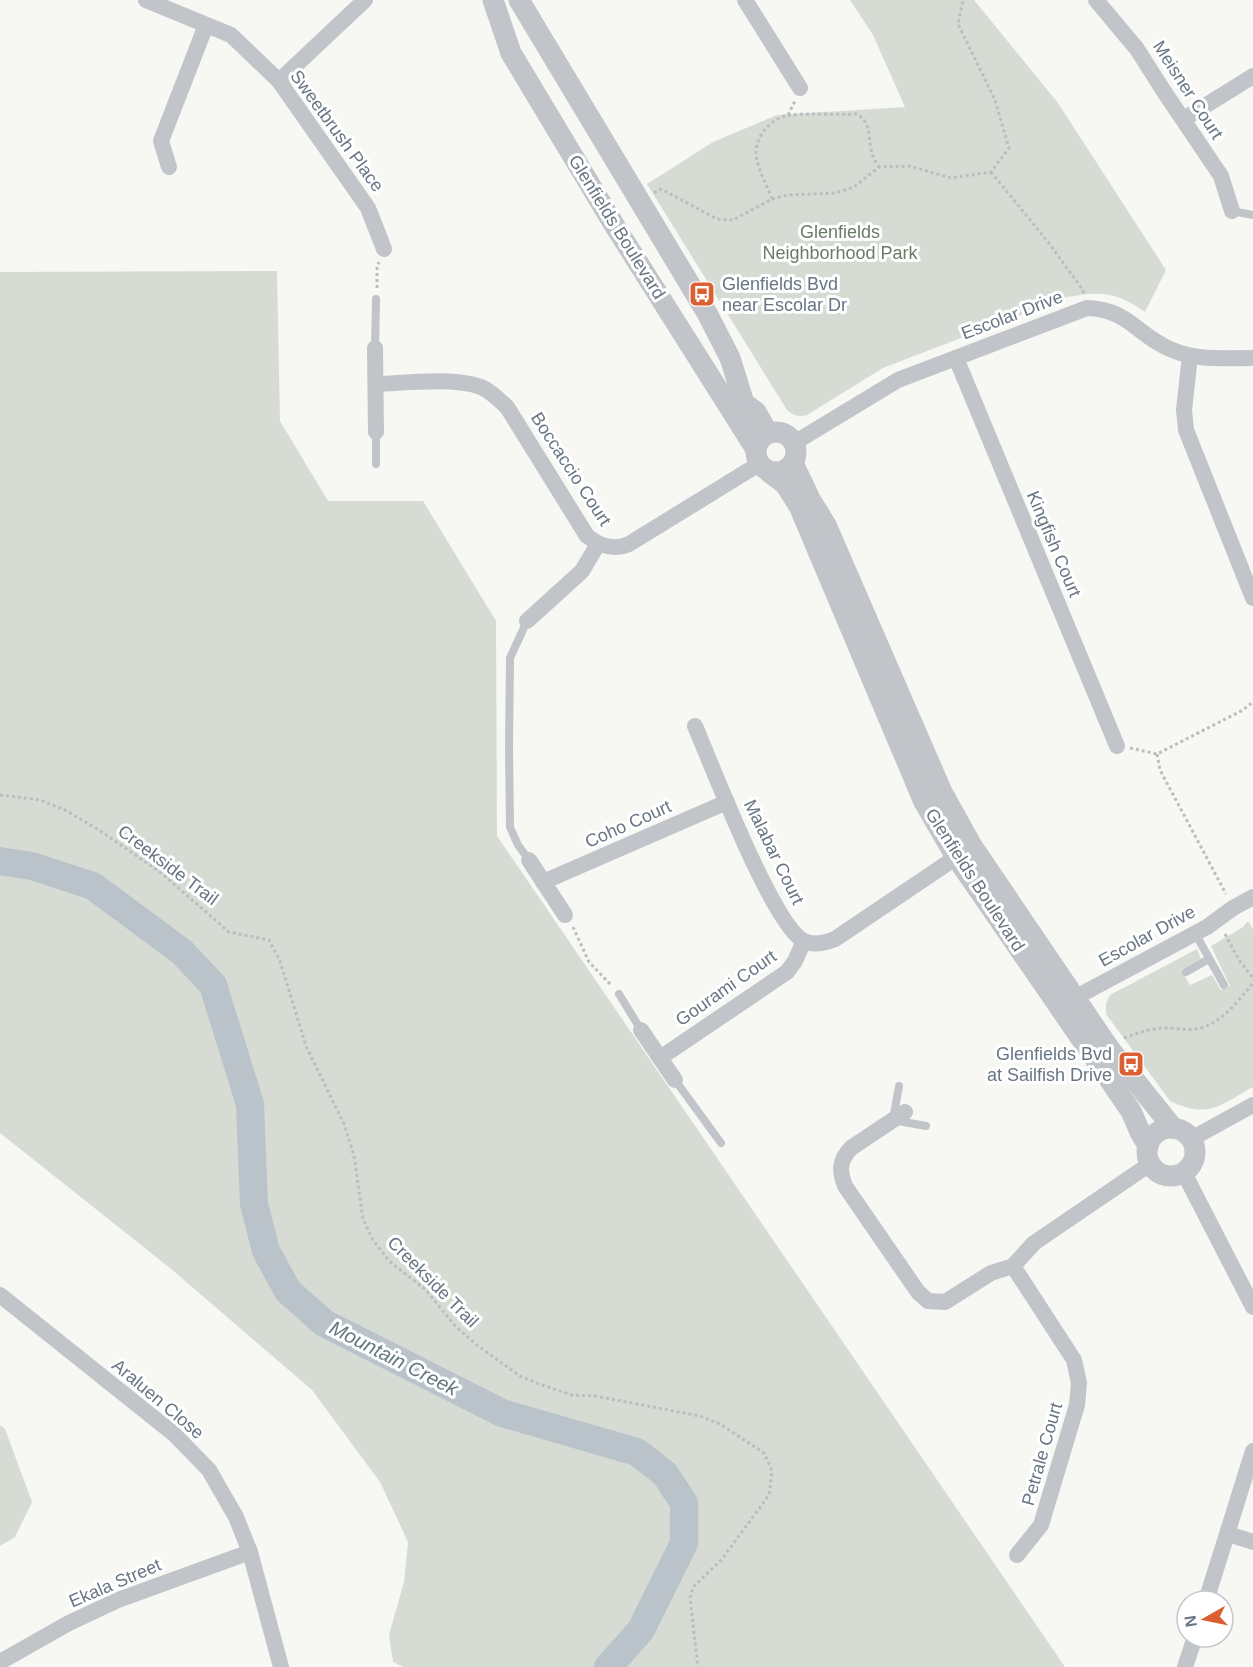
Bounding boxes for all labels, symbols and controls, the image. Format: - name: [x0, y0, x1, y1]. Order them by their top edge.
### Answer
- street label: Meisner Court: [1149, 37, 1227, 143]
- street label: Sweetbrush Place: [286, 66, 388, 196]
- street label: Glenfields Boulevard: [565, 151, 669, 303]
- park label: Glenfields Neighborhood Park: [762, 222, 919, 263]
- place label: Glenfields Bvd near Escolar Dr: [722, 274, 847, 315]
- bus stop icon: Glenfields Bvd near Escolar Dr: [687, 279, 717, 309]
- street label: Escolar Drive: [958, 286, 1066, 344]
- street label: Boccaccio Court: [527, 409, 615, 529]
- street label: Kingfish Court: [1023, 488, 1085, 600]
- street label: Coho Court: [582, 796, 674, 852]
- street label: Malabar Court: [740, 796, 808, 908]
- street label: Glenfields Boulevard: [921, 805, 1029, 955]
- street label: Creekside Trail: [114, 821, 222, 909]
- street label: Escolar Drive: [1095, 901, 1199, 971]
- street label: Gourami Court: [672, 946, 780, 1030]
- place label: Glenfields Bvd at Sailfish Drive: [987, 1044, 1112, 1085]
- bus stop icon: Glenfields Bvd at Sailfish Drive: [1116, 1049, 1146, 1079]
- street label: Creekside Trail: [383, 1232, 483, 1332]
- water label: Mountain Creek: [326, 1316, 463, 1400]
- street label: Araluen Close: [108, 1355, 208, 1443]
- street label: Petrale Court: [1018, 1400, 1066, 1508]
- street label: Ekala Street: [66, 1555, 164, 1611]
- north arrow: [1175, 1589, 1235, 1649]
- text: N: [1181, 1614, 1200, 1628]

